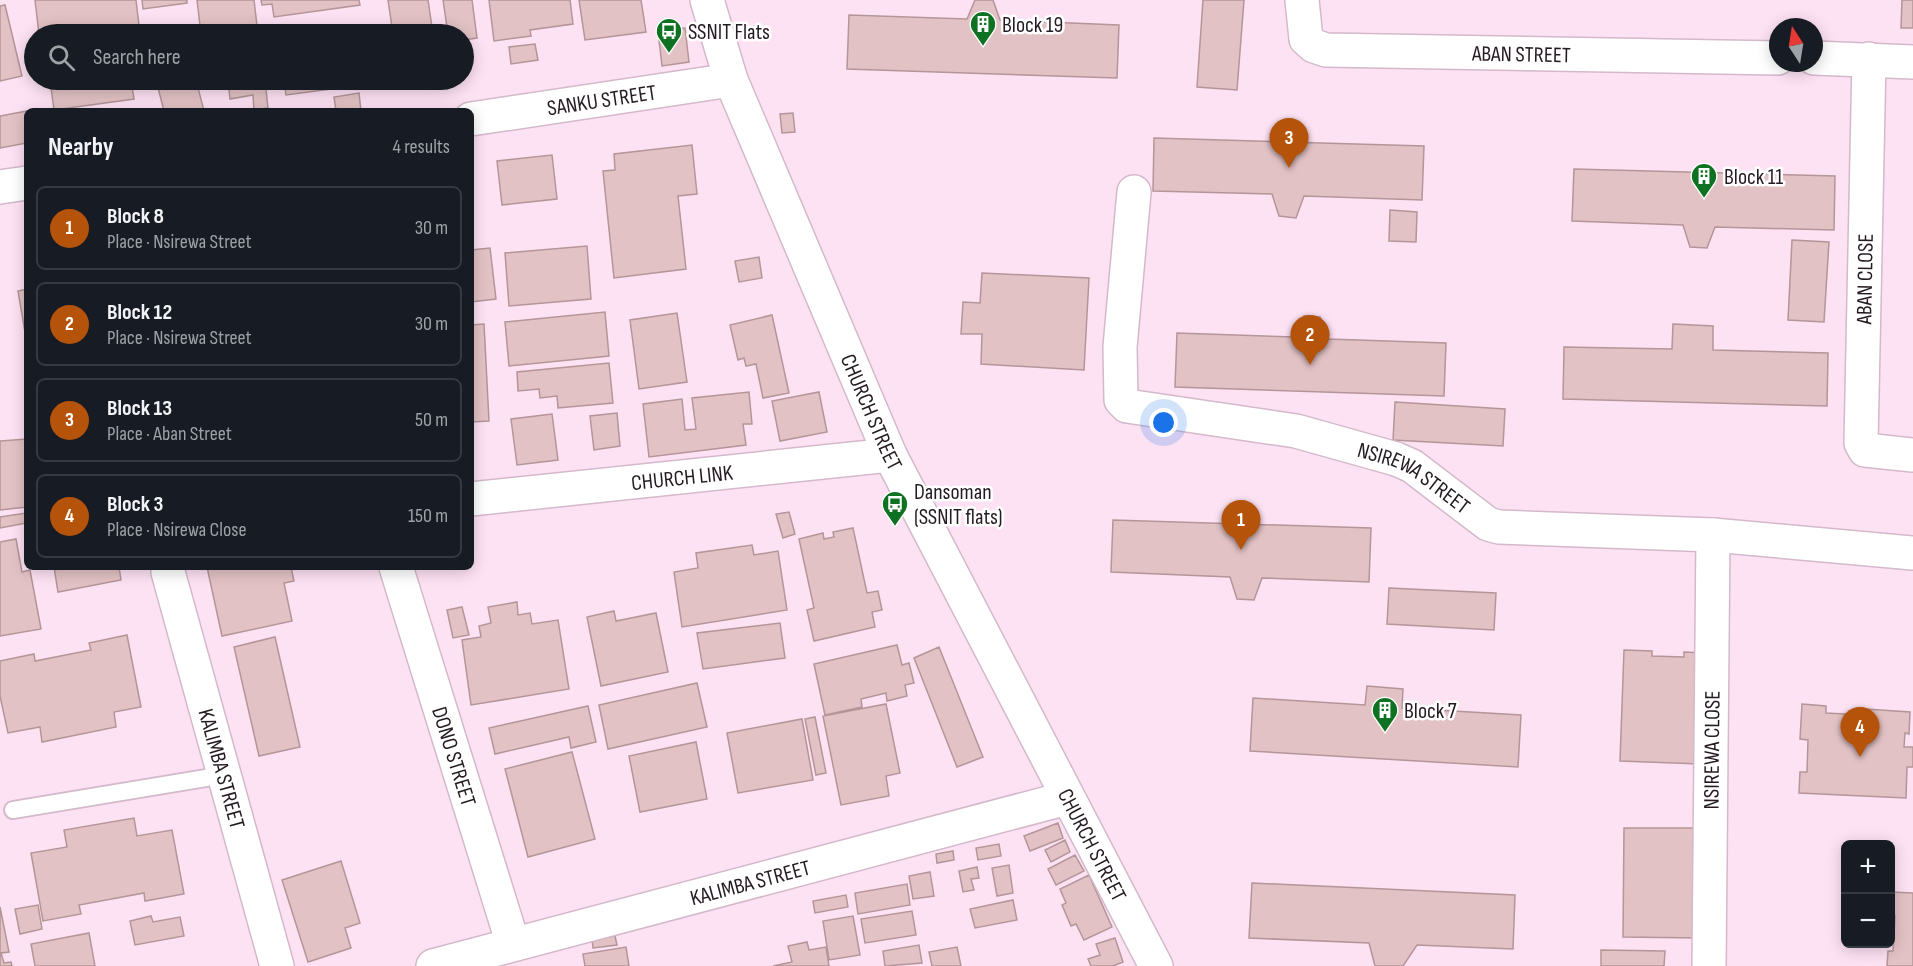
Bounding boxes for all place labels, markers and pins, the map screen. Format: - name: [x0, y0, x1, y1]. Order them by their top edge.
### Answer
- building icon: Block 19: [968, 9, 998, 47]
- place label: Block 19: [1002, 12, 1063, 39]
- bus stop icon: SSNIT Flats: [654, 16, 684, 54]
- place label: SSNIT Flats: [688, 19, 770, 46]
- pin: 3: [1270, 118, 1308, 168]
- building icon: Block 11: [1689, 161, 1719, 199]
- place label: Block 11: [1724, 164, 1783, 191]
- pin: 2: [1290, 316, 1330, 365]
- place label: Dansoman (SSNIT flats): [914, 479, 1003, 531]
- bus stop icon: Dansoman (SSNIT flats): [880, 489, 910, 527]
- pin: 1: [1222, 500, 1260, 550]
- building icon: Block 7: [1370, 695, 1400, 733]
- place label: Block 7: [1404, 698, 1457, 725]
- pin: 4: [1840, 708, 1880, 757]

